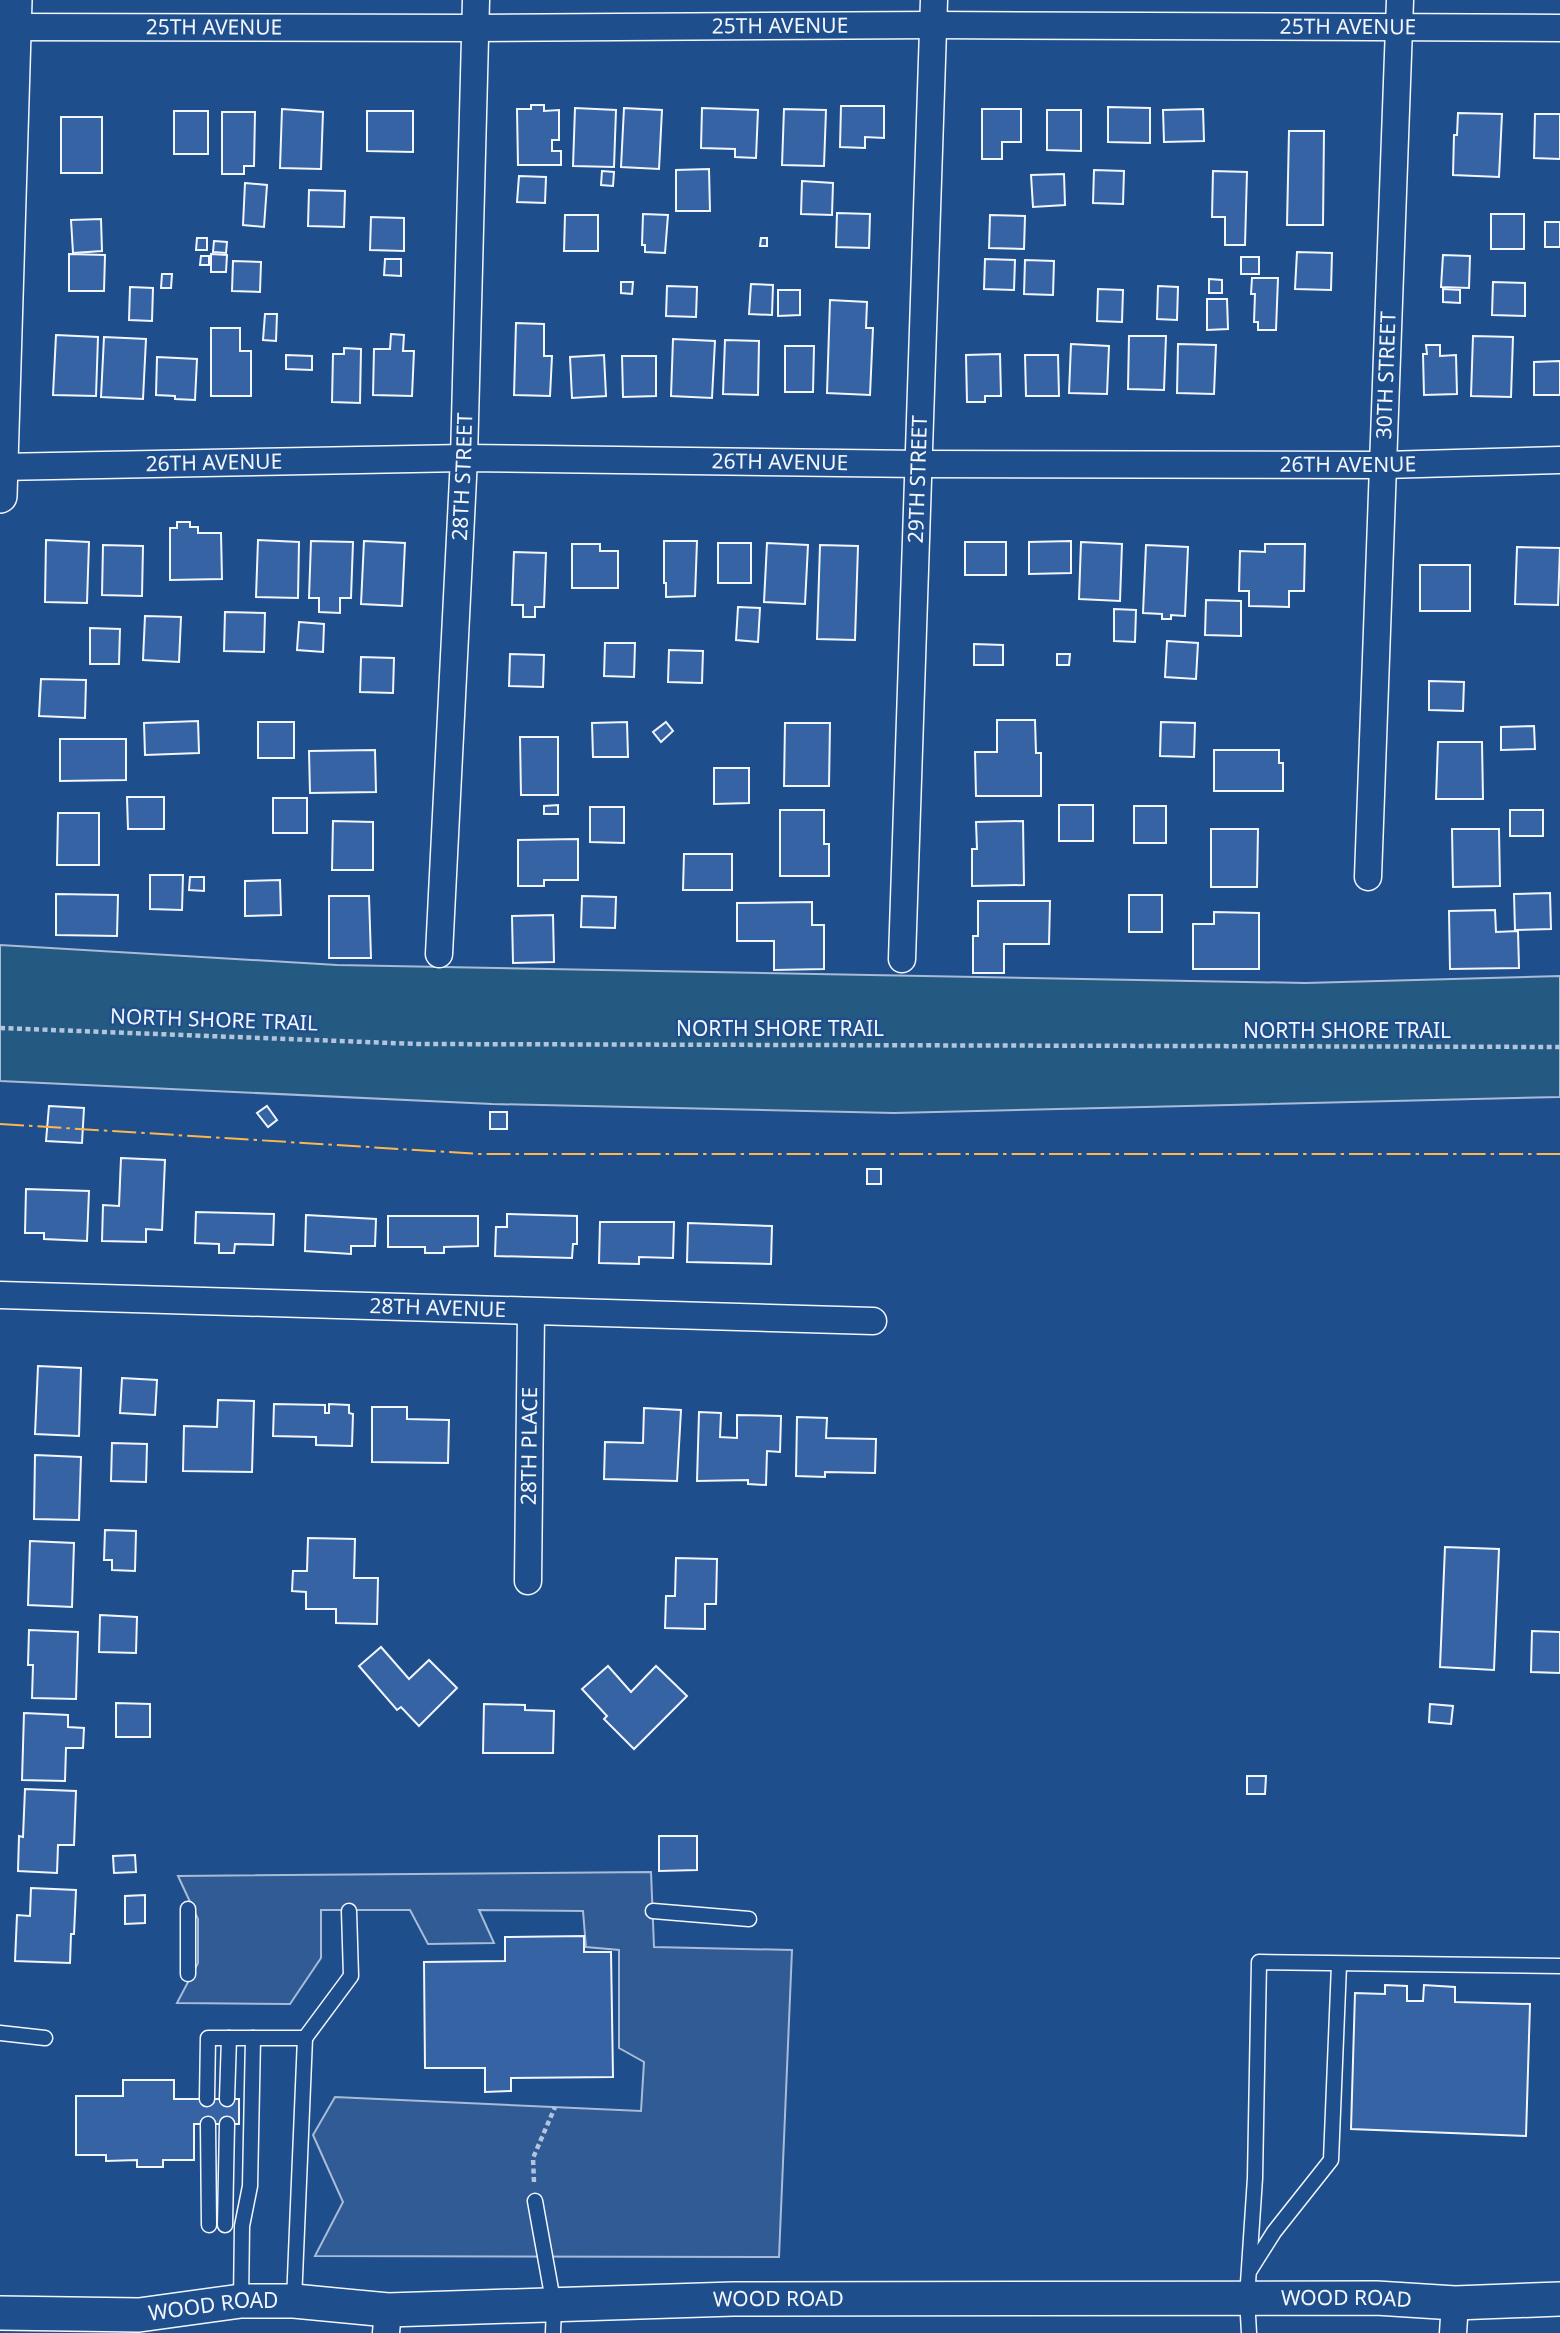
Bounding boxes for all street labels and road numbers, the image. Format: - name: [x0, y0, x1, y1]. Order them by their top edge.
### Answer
- street label: 25TH AVENUE: [712, 11, 848, 39]
- street label: 25TH AVENUE: [146, 12, 282, 41]
- street label: 25TH AVENUE: [1280, 12, 1416, 40]
- street label: 30TH STREET: [1369, 310, 1402, 440]
- street label: 28TH STREET: [445, 412, 478, 541]
- street label: 29TH STREET: [901, 414, 933, 544]
- street label: 26TH AVENUE: [711, 446, 848, 476]
- street label: 26TH AVENUE: [145, 447, 283, 477]
- street label: 26TH AVENUE: [1280, 449, 1417, 478]
- street label: NORTH SHORE TRAIL: [110, 1001, 319, 1037]
- street label: NORTH SHORE TRAIL: [676, 1014, 884, 1042]
- street label: NORTH SHORE TRAIL: [1243, 1016, 1451, 1044]
- street label: 28TH AVENUE: [369, 1291, 507, 1323]
- street label: 28TH PLACE: [514, 1387, 543, 1505]
- street label: WOOD ROAD: [1281, 2283, 1413, 2313]
- street label: WOOD ROAD: [713, 2284, 844, 2313]
- street label: WOOD ROAD: [146, 2286, 278, 2327]

